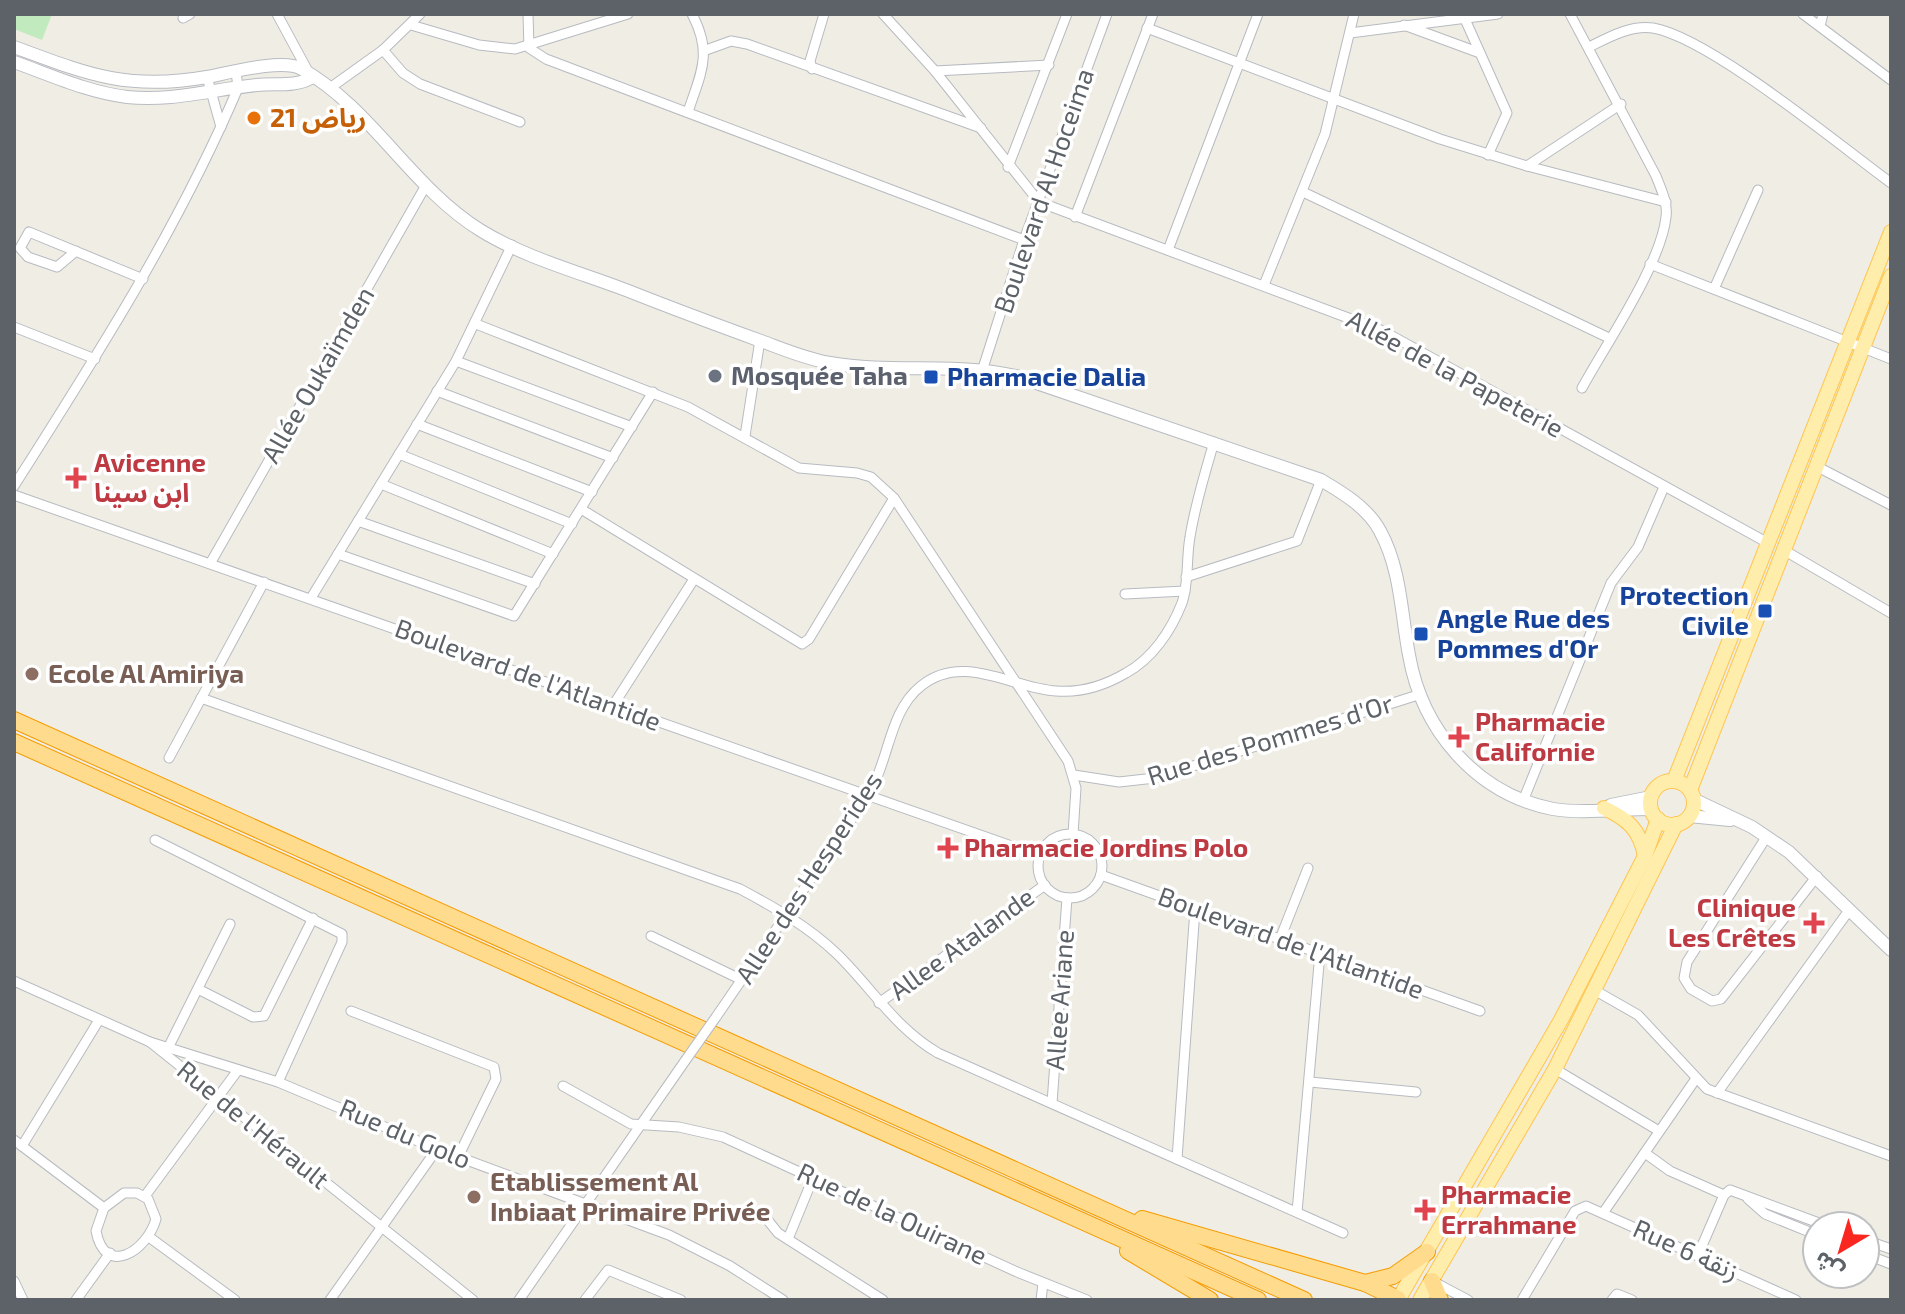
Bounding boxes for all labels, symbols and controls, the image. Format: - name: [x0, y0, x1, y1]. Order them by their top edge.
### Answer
- street label: Boulevard Al Hoceima: [986, 64, 1099, 317]
- place label: رياض 21: [270, 101, 366, 134]
- marker: رياض 21: [245, 109, 263, 127]
- street label: Allée Oukaïmden: [254, 281, 380, 468]
- street label: Allée de la Papeterie: [1342, 302, 1569, 443]
- place label: Mosquée Taha: [731, 359, 908, 390]
- place label: Pharmacie Dalia: [947, 360, 1146, 391]
- marker: Mosquée Taha: [706, 367, 724, 385]
- marker: Pharmacie Dalia: [922, 368, 940, 386]
- place label: Avicenne ابن سينا: [94, 446, 206, 508]
- marker: Avicenne ابن سينا: [65, 467, 87, 489]
- place label: Protection Civile: [1619, 579, 1749, 640]
- place label: Angle Rue des Pommes d'Or: [1437, 602, 1610, 663]
- marker: Protection Civile: [1756, 602, 1774, 620]
- street label: Boulevard de l'Atlantide: [391, 611, 666, 736]
- marker: Angle Rue des Pommes d'Or: [1412, 625, 1430, 643]
- place label: Ecole Al Amiriya: [48, 657, 244, 689]
- marker: Ecole Al Amiriya: [23, 665, 41, 683]
- street label: Rue des Pommes d'Or: [1143, 686, 1396, 791]
- place label: Pharmacie Californie: [1475, 705, 1605, 766]
- marker: Pharmacie Californie: [1450, 728, 1468, 746]
- street label: Allee des Hesperides: [728, 766, 888, 989]
- place label: Pharmacie Jordins Polo: [964, 831, 1248, 862]
- marker: Pharmacie Jordins Polo: [939, 839, 957, 857]
- street label: Boulevard de l'Atlantide: [1154, 879, 1429, 1004]
- street label: Allee Atalande: [883, 880, 1039, 1006]
- place label: Clinique Les Crêtes: [1668, 891, 1796, 952]
- marker: Clinique Les Crêtes: [1803, 912, 1825, 934]
- street label: Allee Ariane: [1038, 928, 1079, 1071]
- street label: Rue de l'Hérault: [172, 1053, 336, 1195]
- street label: Rue du Golo: [335, 1091, 476, 1174]
- street label: Rue de la Ouirane: [793, 1155, 992, 1270]
- place label: Etablissement Al Inbiaat Primaire Privée: [490, 1165, 770, 1226]
- place label: Pharmacie Errahmane: [1441, 1178, 1577, 1239]
- marker: Etablissement Al Inbiaat Primaire Privée: [465, 1188, 483, 1206]
- marker: Pharmacie Errahmane: [1416, 1201, 1434, 1219]
- north arrow: [1801, 1210, 1881, 1290]
- street label: Rue 6 زنقة: [1628, 1212, 1744, 1287]
- text: ش: [1808, 1246, 1849, 1286]

